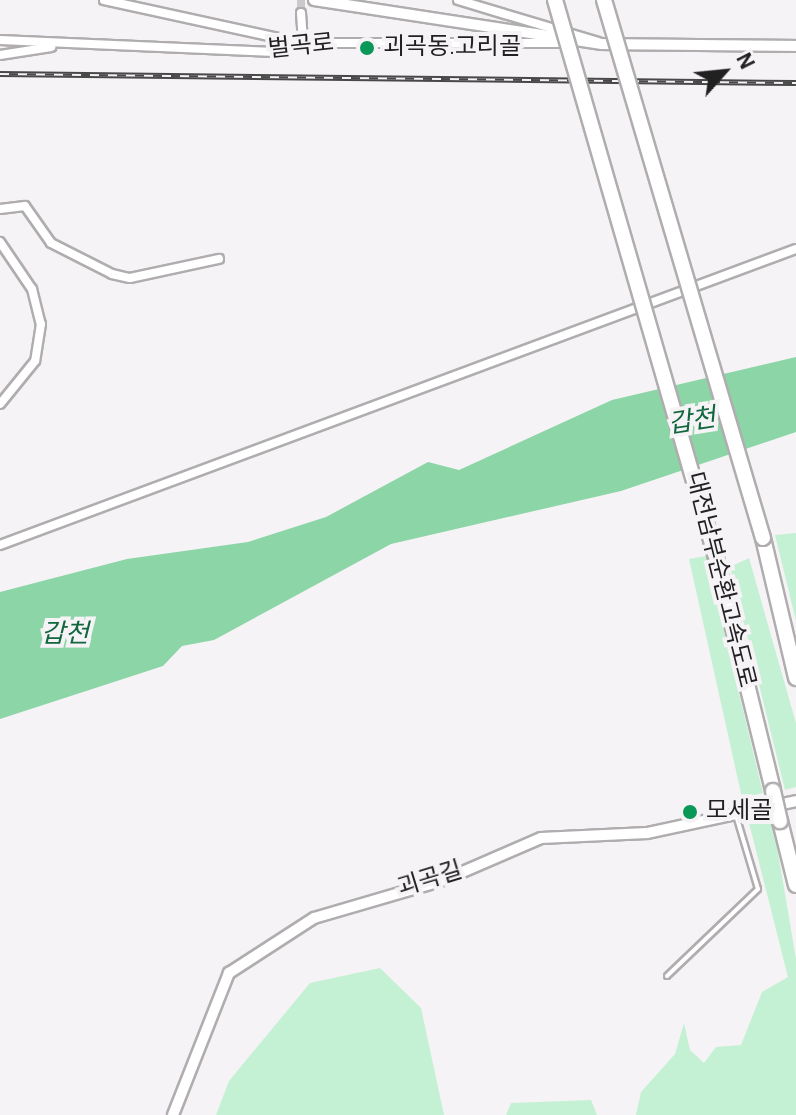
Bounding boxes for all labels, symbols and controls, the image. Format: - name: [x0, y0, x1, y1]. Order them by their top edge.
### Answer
- street label: 벌곡로: [267, 29, 335, 65]
- north arrow: [684, 32, 764, 112]
- place label: 괴곡동.고리골: [383, 34, 521, 62]
- marker: 괴곡동.고리골: [358, 39, 376, 57]
- text: N: [732, 49, 759, 73]
- water label: 갑천: [666, 403, 718, 441]
- street label: 대전남부순환고속도로: [679, 469, 761, 691]
- water label: 갑천: [41, 619, 89, 651]
- place label: 모세골: [706, 798, 772, 826]
- marker: 모세골: [681, 803, 699, 821]
- street label: 괴곡길: [394, 857, 466, 903]

